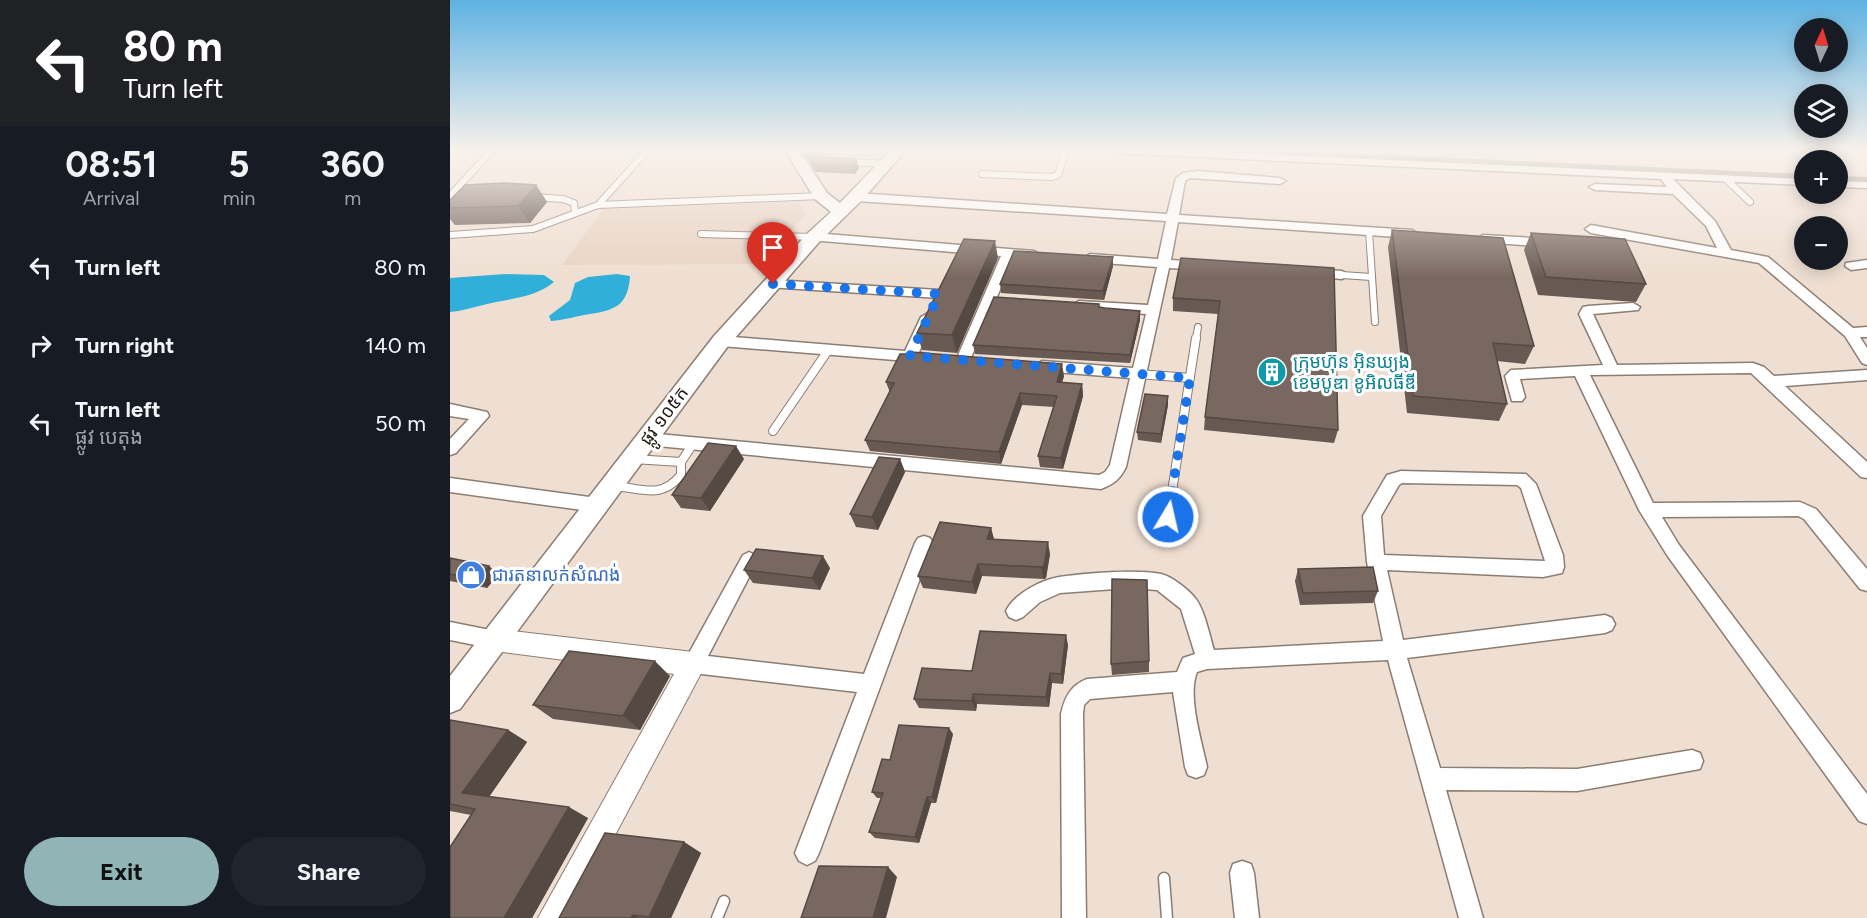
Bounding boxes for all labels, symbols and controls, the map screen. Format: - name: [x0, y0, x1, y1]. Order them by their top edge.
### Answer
- north arrow: [1794, 18, 1848, 72]
- map controls: [1794, 18, 1848, 270]
- text: 80 m: [123, 21, 223, 72]
- icon: left: [24, 24, 102, 102]
- text: Turn left: [123, 72, 223, 105]
- button: layers: [1794, 84, 1848, 138]
- text: 08:51: [65, 143, 157, 186]
- text: 5: [229, 143, 250, 186]
- text: 360: [321, 143, 385, 186]
- button: +: [1794, 150, 1848, 204]
- text: Arrival: [83, 186, 140, 210]
- text: min: [223, 186, 255, 210]
- text: m: [344, 186, 361, 210]
- button: −: [1794, 216, 1848, 270]
- pin: [747, 222, 798, 284]
- icon: arrive: [756, 231, 789, 264]
- icon: left: [24, 251, 57, 284]
- text: Turn left: [75, 254, 161, 281]
- text: 80 m: [374, 254, 426, 281]
- icon: right: [24, 329, 57, 362]
- text: Turn right: [75, 332, 174, 359]
- text: 140 m: [365, 332, 426, 359]
- place label: ក្រុមហ៊ុន អ៊ិនឃ្យុង ខេមបូឌា ខូអិលធីឌី: [1293, 351, 1416, 394]
- building icon: ក្រុមហ៊ុន អ៊ិនឃ្យុង ខេមបូឌា ខូអិលធីឌី: [1256, 356, 1288, 388]
- street label: ផ្លូវ ១០៥ក: [635, 382, 697, 453]
- text: Turn left: [75, 396, 161, 423]
- icon: left: [24, 407, 57, 440]
- text: 50 m: [375, 410, 426, 437]
- text: ផ្លូវ បេតុង: [75, 425, 143, 449]
- position arrow: [1136, 485, 1200, 549]
- shop icon: ជារតនាលក់សំណង់: [455, 559, 487, 591]
- place label: ជារតនាលក់សំណង់: [492, 563, 620, 586]
- button: Exit: [24, 837, 219, 906]
- button: Share: [231, 837, 426, 906]

